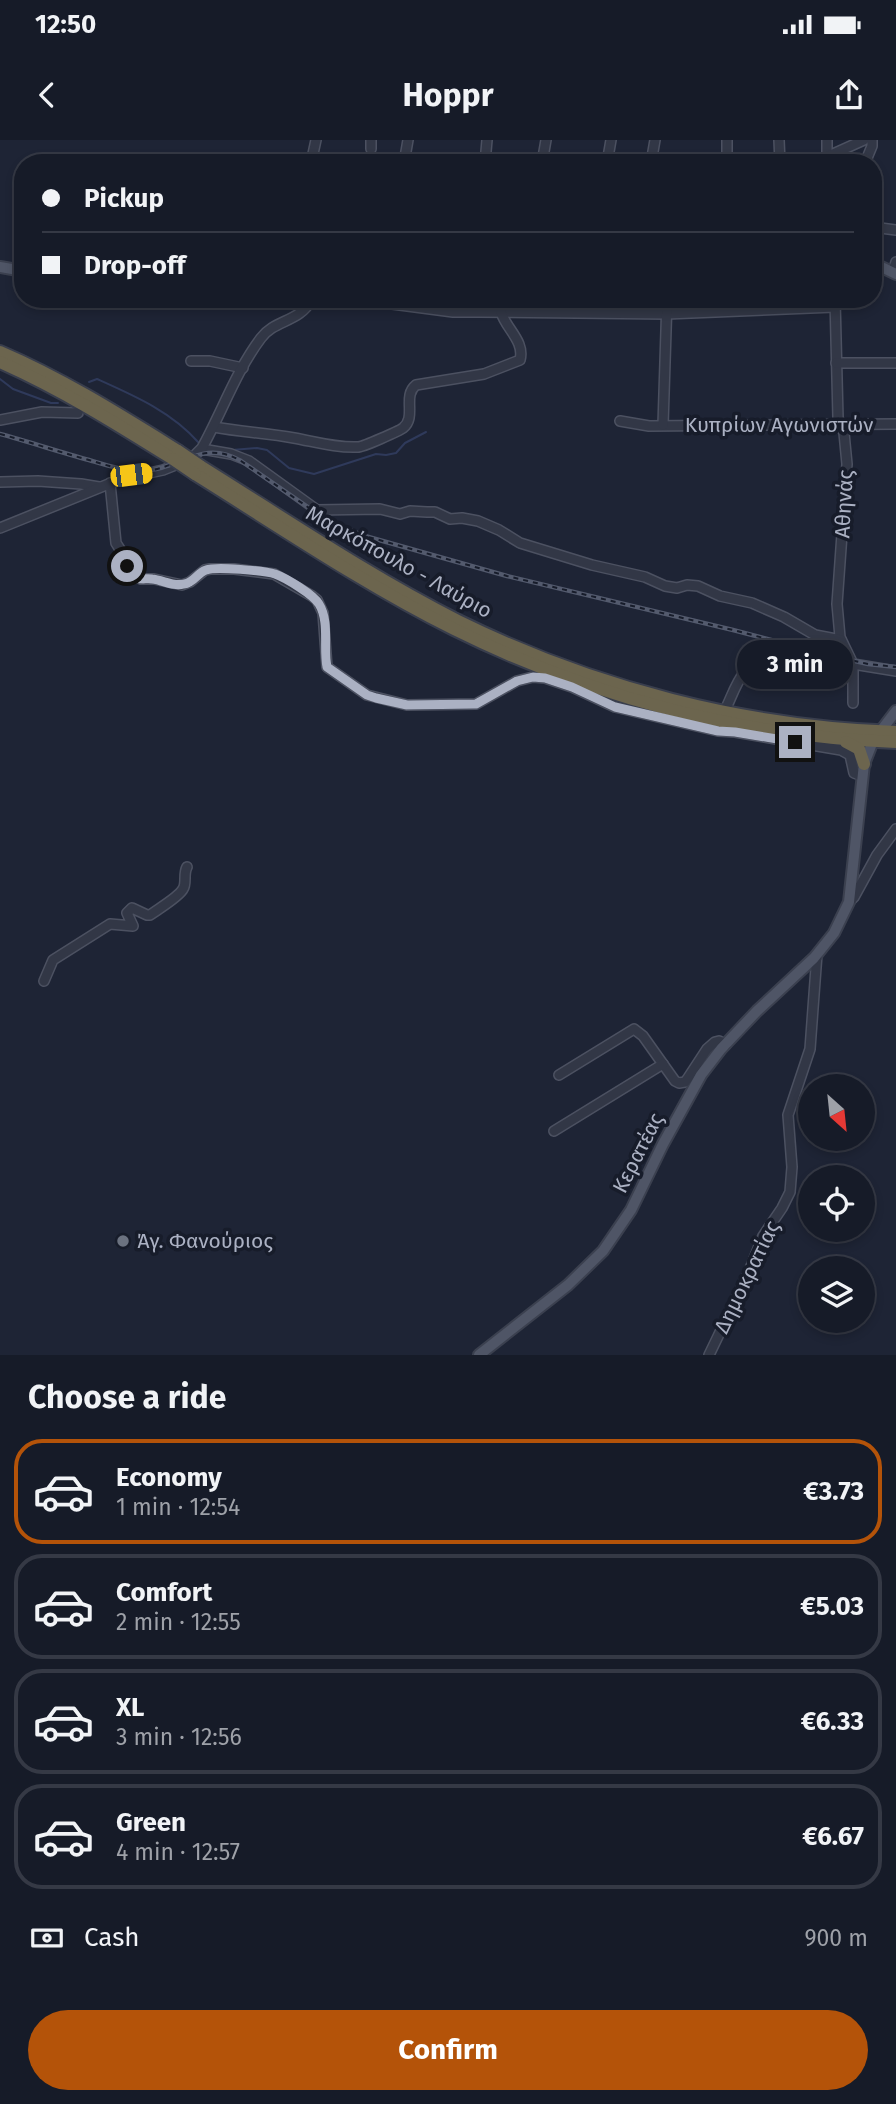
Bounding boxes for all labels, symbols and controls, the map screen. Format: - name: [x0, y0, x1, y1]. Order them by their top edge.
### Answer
- text: 12:50: [35, 9, 96, 40]
- icon: back: [28, 76, 66, 114]
- text: Hoppr: [402, 76, 494, 114]
- icon: share: [830, 76, 868, 114]
- text: Pickup: [84, 183, 164, 214]
- text: Drop-off: [84, 250, 186, 281]
- street label: Κυπρίων Αγωνιστών: [685, 412, 873, 438]
- car: [109, 462, 154, 488]
- street label: Αθηνάς: [829, 469, 859, 539]
- street label: Μαρκόπουλο - Λαύριο: [301, 500, 497, 624]
- route start: [111, 550, 143, 582]
- callout: 3 min: [737, 640, 853, 690]
- text: 3 min: [767, 650, 823, 678]
- route end: [779, 726, 811, 758]
- north arrow: [798, 1074, 875, 1152]
- map controls: [798, 1074, 875, 1333]
- street label: Κερατέας: [607, 1108, 669, 1197]
- button: locate: [798, 1165, 875, 1242]
- street label: Δημοκρατίας: [709, 1216, 786, 1338]
- place label: Άγ. Φανούριος: [137, 1228, 273, 1254]
- marker: Άγ. Φανούριος: [115, 1233, 131, 1249]
- button: layers: [798, 1256, 875, 1333]
- text: Choose a ride: [28, 1378, 226, 1416]
- icon: car: [32, 1460, 95, 1523]
- text: Economy: [116, 1462, 222, 1493]
- text: €3.73: [803, 1476, 864, 1507]
- text: 1 min · 12:54: [116, 1493, 240, 1521]
- icon: car: [32, 1575, 95, 1638]
- text: Comfort: [116, 1577, 212, 1608]
- text: €5.03: [800, 1591, 864, 1622]
- text: 2 min · 12:55: [116, 1608, 241, 1636]
- icon: car: [32, 1690, 95, 1753]
- text: XL: [116, 1692, 144, 1723]
- text: €6.33: [801, 1706, 864, 1737]
- text: 3 min · 12:56: [116, 1723, 242, 1751]
- icon: car: [32, 1805, 95, 1868]
- text: Green: [116, 1807, 186, 1838]
- text: €6.67: [802, 1821, 864, 1852]
- text: 4 min · 12:57: [116, 1838, 240, 1866]
- icon: cash: [28, 1919, 66, 1957]
- text: Cash: [84, 1922, 140, 1953]
- text: 900 m: [804, 1924, 868, 1952]
- button: Confirm: [28, 2010, 868, 2090]

